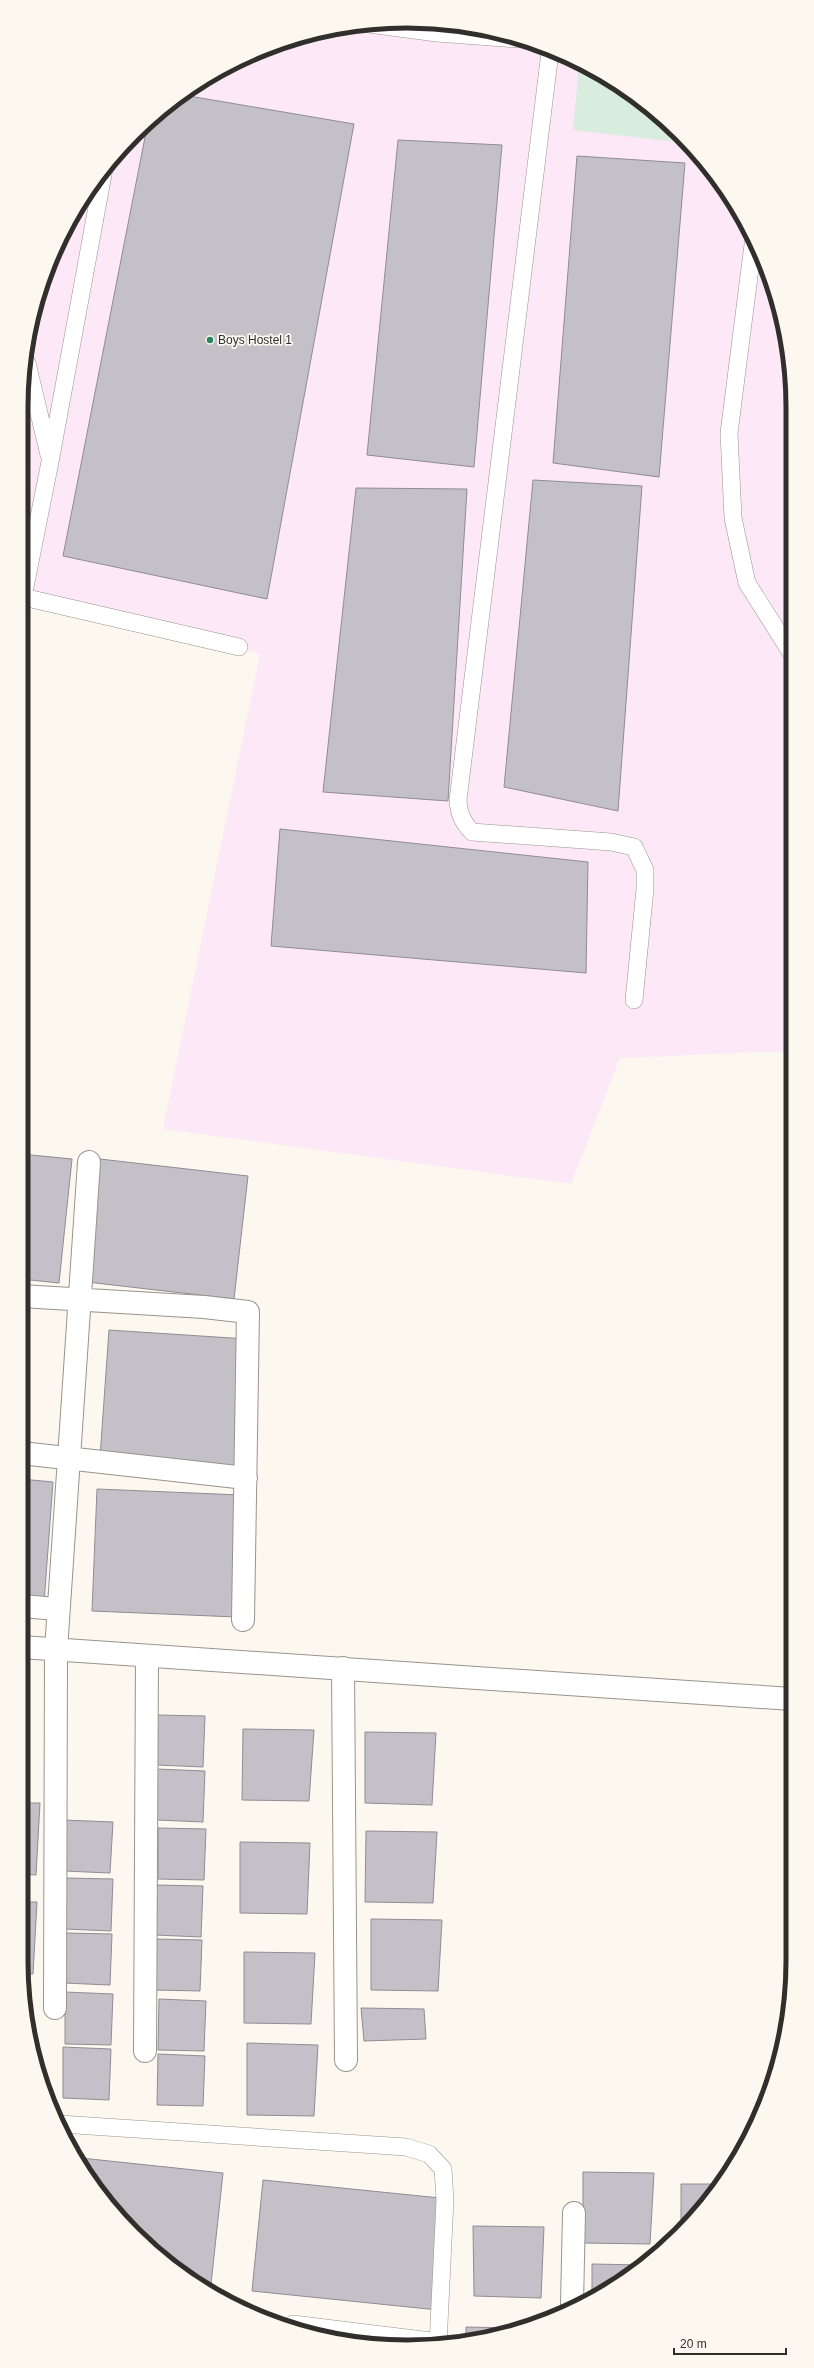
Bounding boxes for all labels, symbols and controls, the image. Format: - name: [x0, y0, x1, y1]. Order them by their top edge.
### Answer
- place label: Boys Hostel 1: [218, 333, 292, 347]
- marker: Boys Hostel 1: [205, 335, 215, 345]
- scale bar: [674, 2330, 786, 2356]
- text: 20 m: [680, 2337, 707, 2351]

